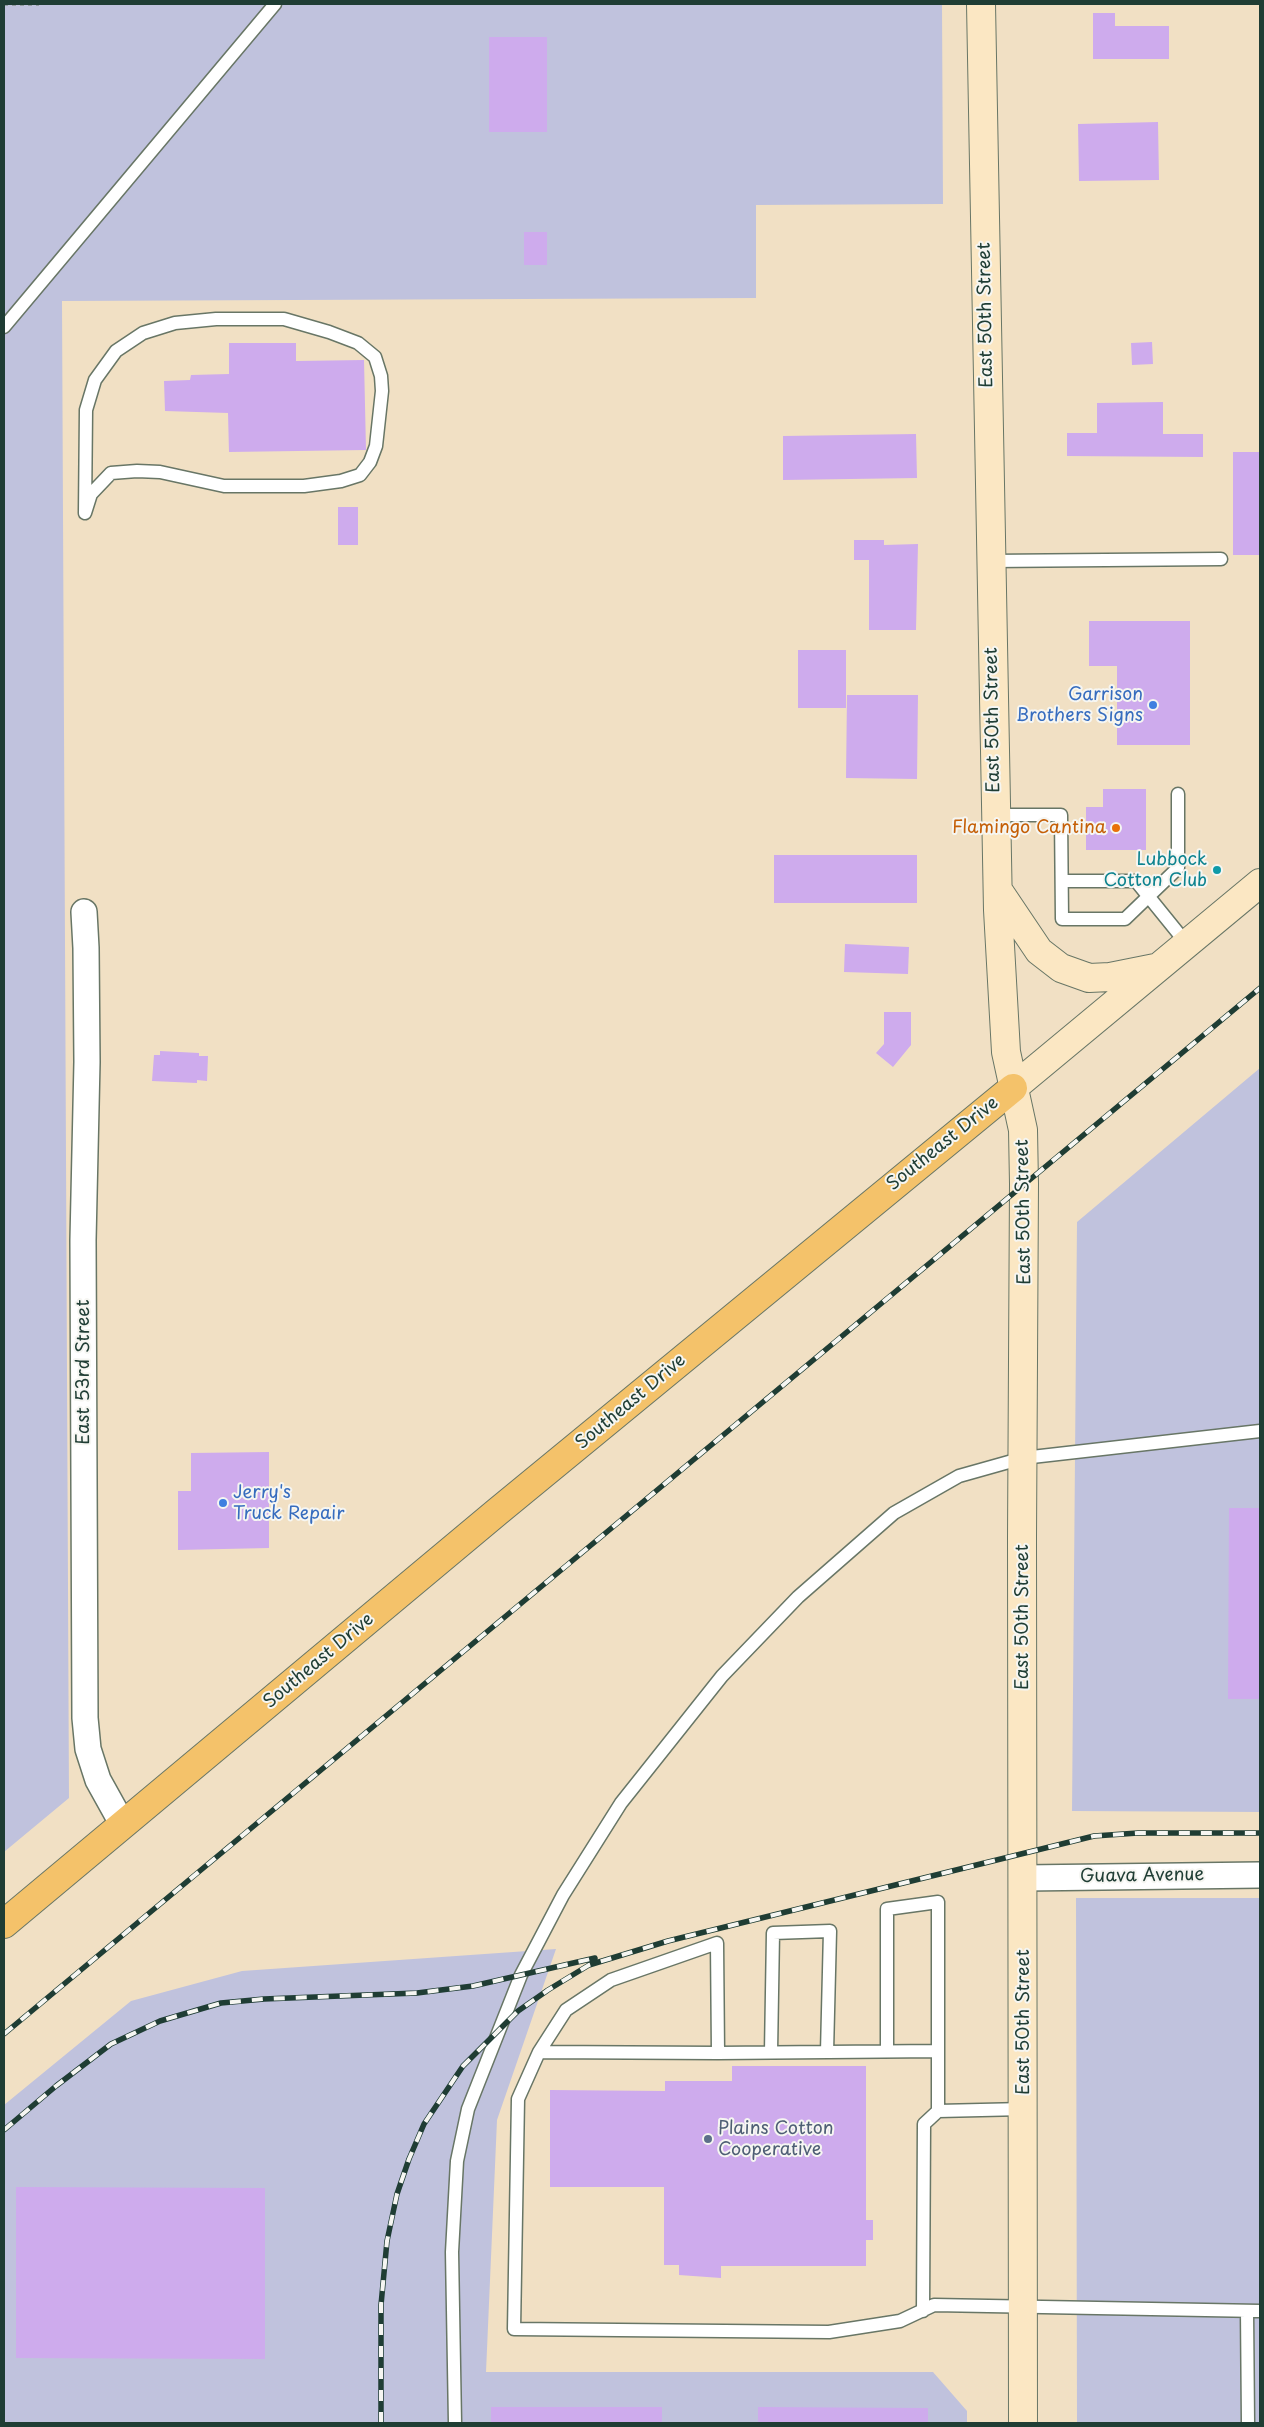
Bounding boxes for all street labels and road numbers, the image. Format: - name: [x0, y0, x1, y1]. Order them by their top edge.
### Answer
- street label: East 50th Street: [974, 242, 998, 388]
- street label: East 50th Street: [981, 647, 1005, 793]
- street label: Southeast Drive: [883, 1092, 1003, 1196]
- street label: East 50th Street: [1012, 1139, 1036, 1285]
- street label: East 53rd Street: [73, 1299, 95, 1445]
- street label: Southeast Drive: [572, 1350, 690, 1454]
- street label: East 50th Street: [1012, 1544, 1034, 1690]
- street label: Southeast Drive: [260, 1609, 378, 1713]
- street label: Guava Avenue: [1080, 1864, 1204, 1888]
- street label: East 50th Street: [1013, 1949, 1035, 2095]

